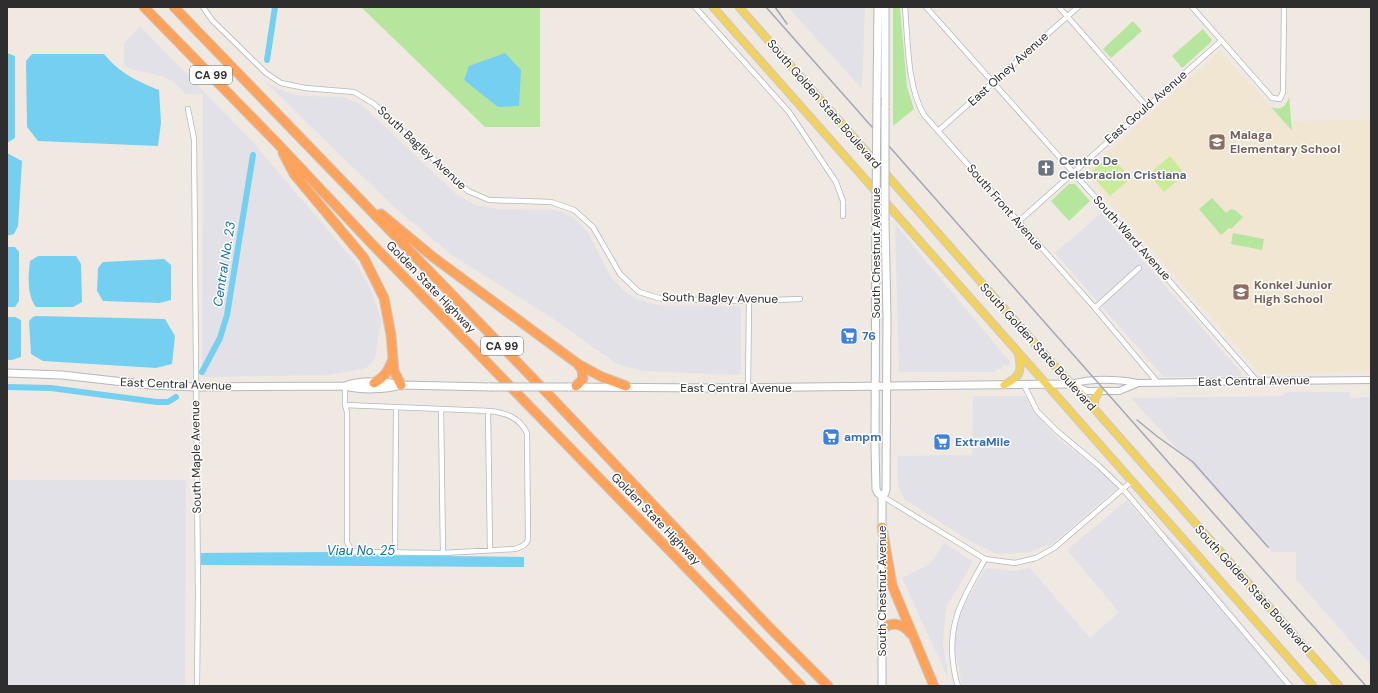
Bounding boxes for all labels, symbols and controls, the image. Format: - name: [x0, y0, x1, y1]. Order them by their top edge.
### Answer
- street label: East Olney Avenue: [964, 28, 1052, 109]
- street label: South Golden State Boulevard: [763, 36, 885, 172]
- road number: CA 99: [190, 66, 232, 84]
- street label: East Gould Avenue: [1101, 67, 1191, 147]
- street label: South Bagley Avenue: [374, 103, 470, 194]
- place label: Malaga Elementary School: [1230, 127, 1340, 157]
- school or university icon: Malaga Elementary School: [1207, 132, 1227, 152]
- place label: Centro De Celebracion Cristiana: [1059, 153, 1187, 183]
- church icon: Centro De Celebracion Cristiana: [1036, 158, 1056, 178]
- street label: South Front Avenue: [963, 161, 1047, 254]
- street label: South Chestnut Avenue: [868, 187, 884, 318]
- street label: South Ward Avenue: [1090, 192, 1175, 284]
- water label: Central No. 23: [209, 220, 239, 308]
- street label: Golden State Highway: [383, 237, 480, 337]
- place label: Konkel Junior High School: [1254, 277, 1333, 307]
- street label: South Golden State Boulevard: [976, 280, 1100, 414]
- school or university icon: Konkel Junior High School: [1231, 282, 1251, 302]
- street label: South Bagley Avenue: [662, 289, 778, 307]
- supermarket icon: 76: [839, 326, 859, 346]
- place label: 76: [862, 328, 876, 344]
- road number: CA 99: [481, 337, 523, 355]
- street label: East Central Avenue: [1198, 372, 1310, 390]
- street label: East Central Avenue: [120, 374, 232, 394]
- street label: East Central Avenue: [680, 380, 792, 396]
- street label: South Maple Avenue: [187, 400, 205, 514]
- supermarket icon: ampm: [821, 427, 841, 447]
- place label: ampm: [844, 429, 881, 445]
- supermarket icon: ExtraMile: [932, 432, 952, 452]
- place label: ExtraMile: [955, 434, 1010, 450]
- street label: Golden State Highway: [608, 469, 705, 569]
- street label: South Golden State Boulevard: [1191, 522, 1315, 656]
- street label: South Chestnut Avenue: [874, 525, 890, 656]
- water label: Viau No. 25: [327, 542, 395, 559]

